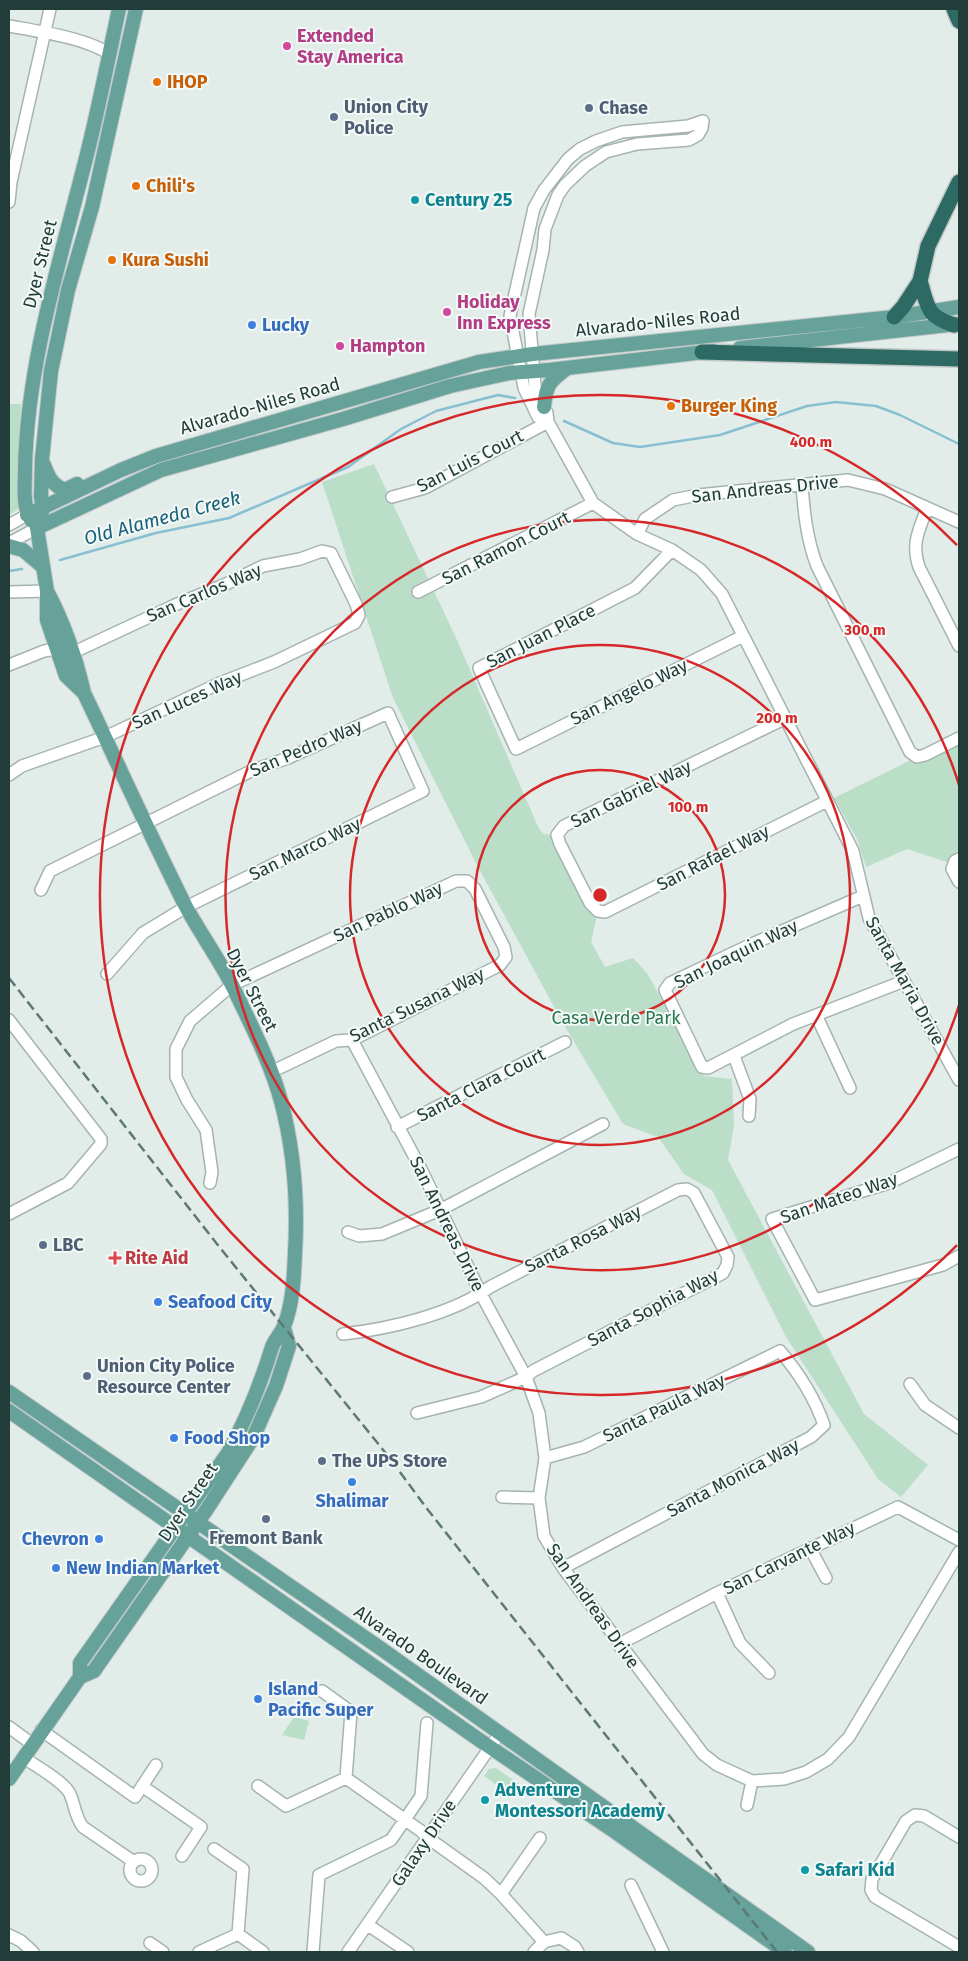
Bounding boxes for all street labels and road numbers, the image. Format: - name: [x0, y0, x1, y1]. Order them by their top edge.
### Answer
- street label: Dyer Street: [18, 217, 62, 311]
- street label: Alvarado-Niles Road: [575, 302, 741, 342]
- street label: Alvarado-Niles Road: [177, 373, 343, 439]
- street label: San Luis Court: [413, 425, 527, 497]
- street label: San Andreas Drive: [690, 470, 840, 508]
- street label: San Ramon Court: [438, 506, 574, 590]
- street label: San Carlos Way: [143, 559, 265, 627]
- street label: San Juan Place: [483, 599, 599, 673]
- street label: San Angelo Way: [567, 654, 691, 730]
- street label: San Luces Way: [129, 666, 246, 734]
- street label: San Pedro Way: [247, 714, 366, 782]
- street label: San Gabriel Way: [567, 755, 695, 833]
- street label: San Marco Way: [246, 812, 364, 885]
- street label: San Rafael Way: [653, 820, 773, 896]
- street label: San Pablo Way: [330, 877, 446, 947]
- street label: Santa Maria Drive: [861, 913, 949, 1049]
- street label: San Joaquin Way: [671, 914, 802, 993]
- street label: Dyer Street: [222, 945, 283, 1036]
- street label: Santa Susana Way: [346, 963, 488, 1047]
- street label: Santa Clara Court: [413, 1043, 549, 1127]
- street label: San Andreas Drive: [405, 1153, 489, 1295]
- street label: San Mateo Way: [777, 1168, 901, 1228]
- street label: Santa Rosa Way: [521, 1200, 645, 1278]
- street label: Santa Sophia Way: [584, 1264, 722, 1352]
- street label: Santa Paula Way: [599, 1369, 729, 1447]
- street label: Santa Monica Way: [663, 1434, 803, 1522]
- street label: Dyer Street: [154, 1458, 223, 1546]
- street label: San Carvante Way: [719, 1516, 859, 1599]
- street label: San Andreas Drive: [542, 1539, 644, 1673]
- street label: Alvarado Boulevard: [350, 1601, 492, 1709]
- street label: Galaxy Drive: [387, 1795, 461, 1891]

